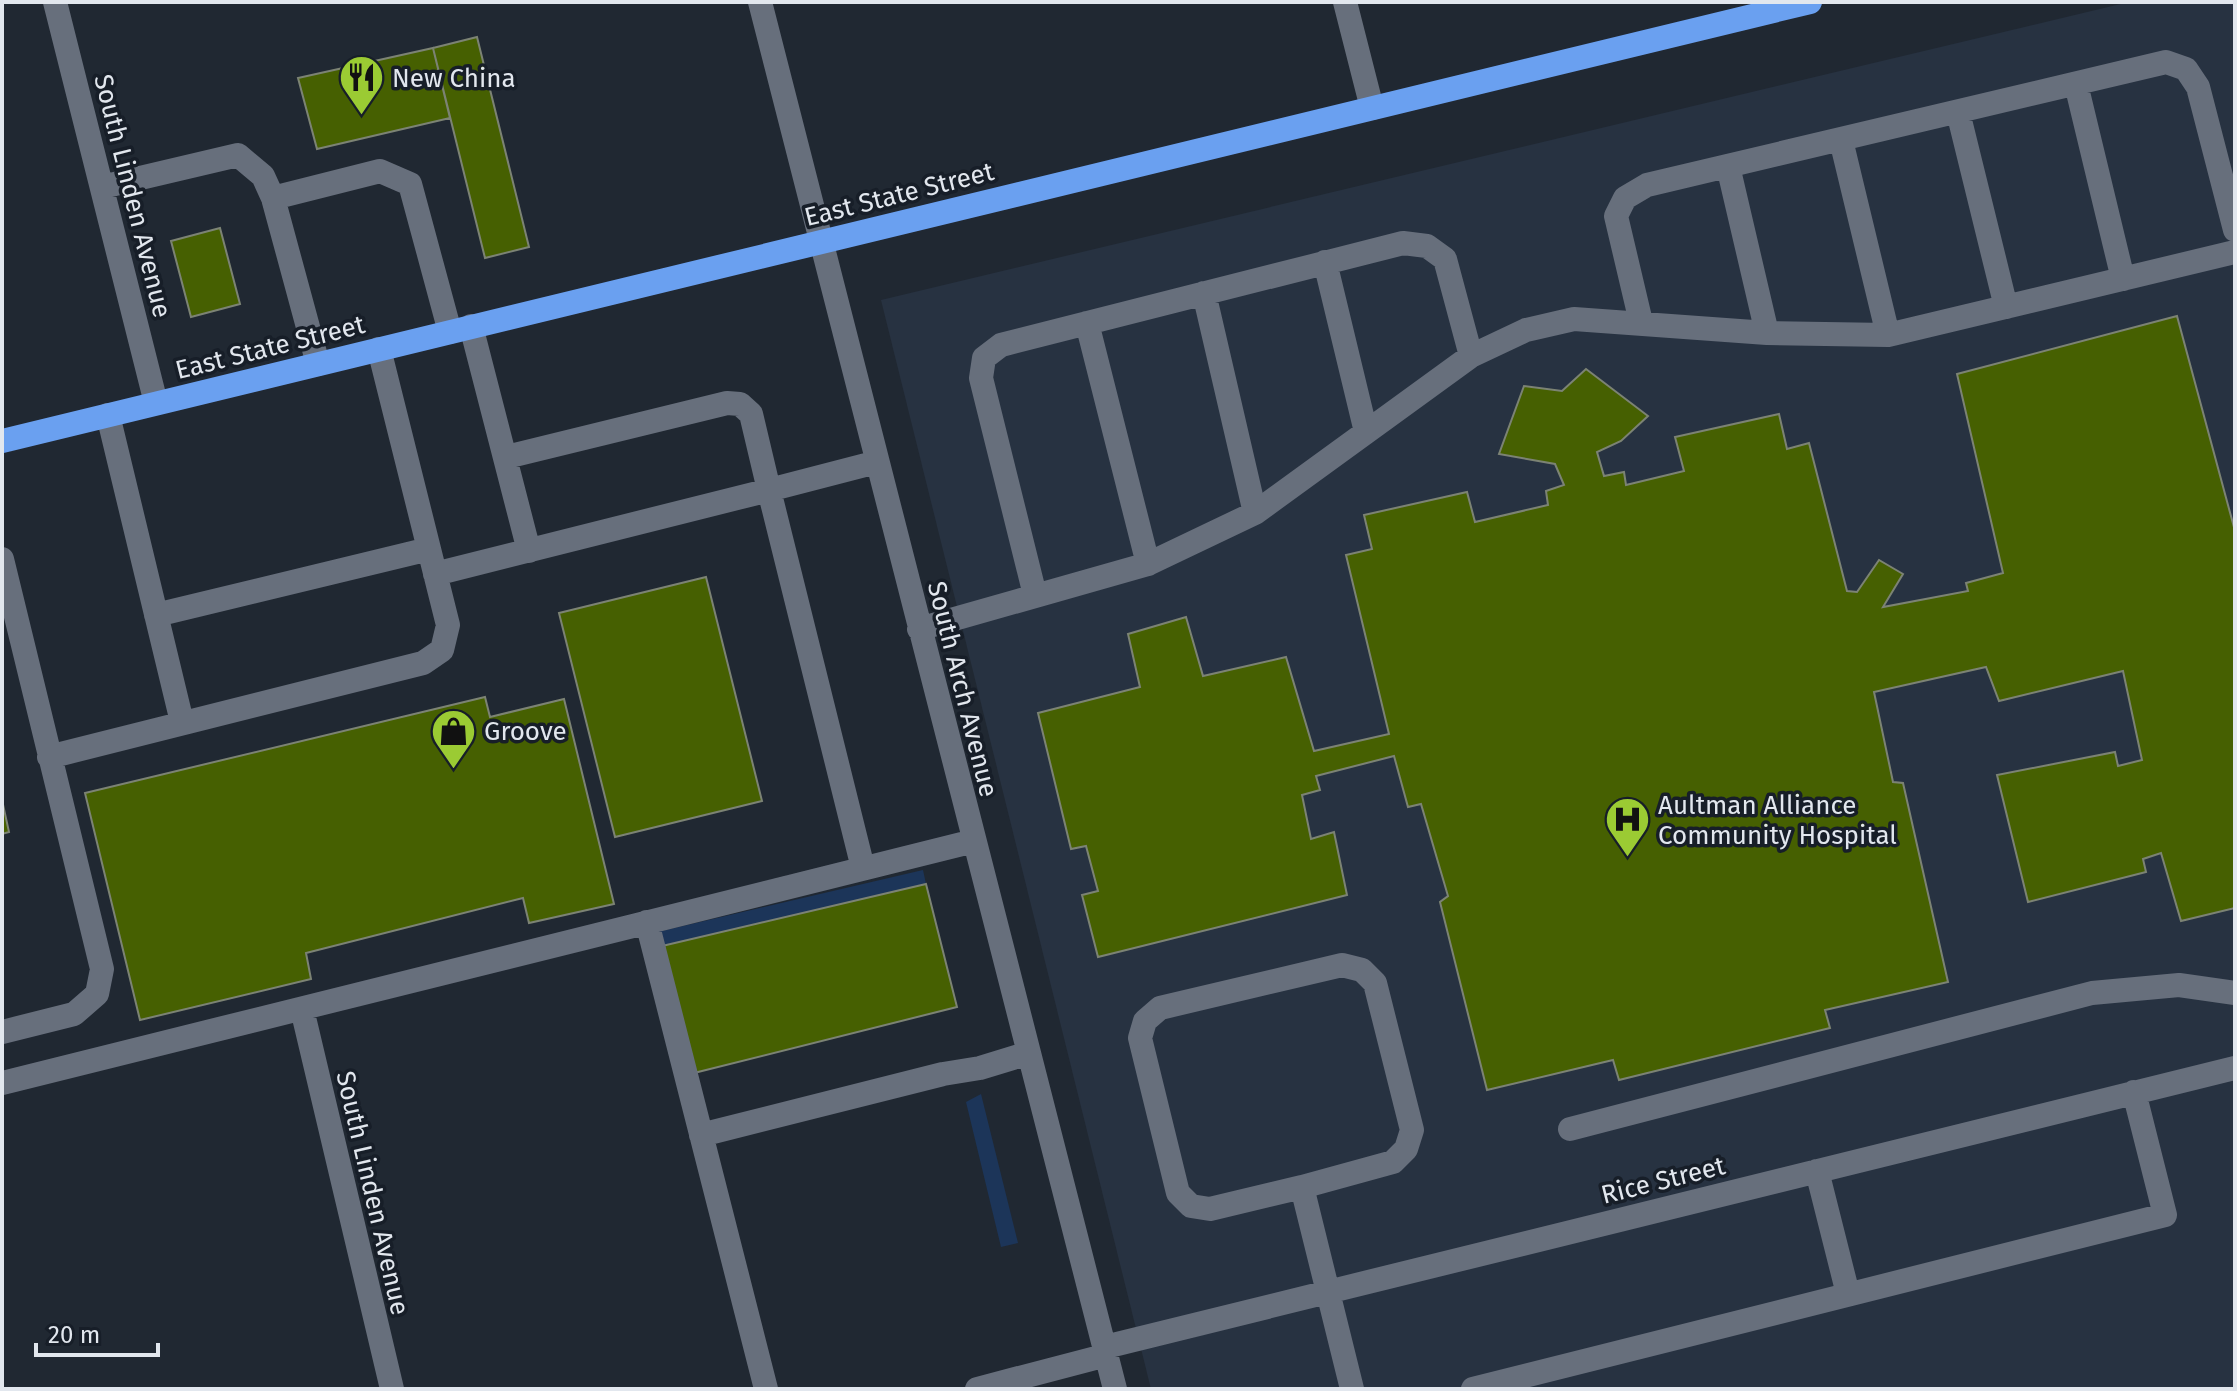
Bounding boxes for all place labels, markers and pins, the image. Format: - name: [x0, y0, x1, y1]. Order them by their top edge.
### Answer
- restaurant icon: New China: [337, 54, 385, 117]
- place label: New China: [392, 63, 516, 94]
- shop icon: Groove: [429, 707, 477, 770]
- place label: Groove: [484, 716, 567, 747]
- place label: Aultman Alliance Community Hospital: [1658, 790, 1897, 851]
- hospital icon: Aultman Alliance Community Hospital: [1603, 796, 1651, 859]

